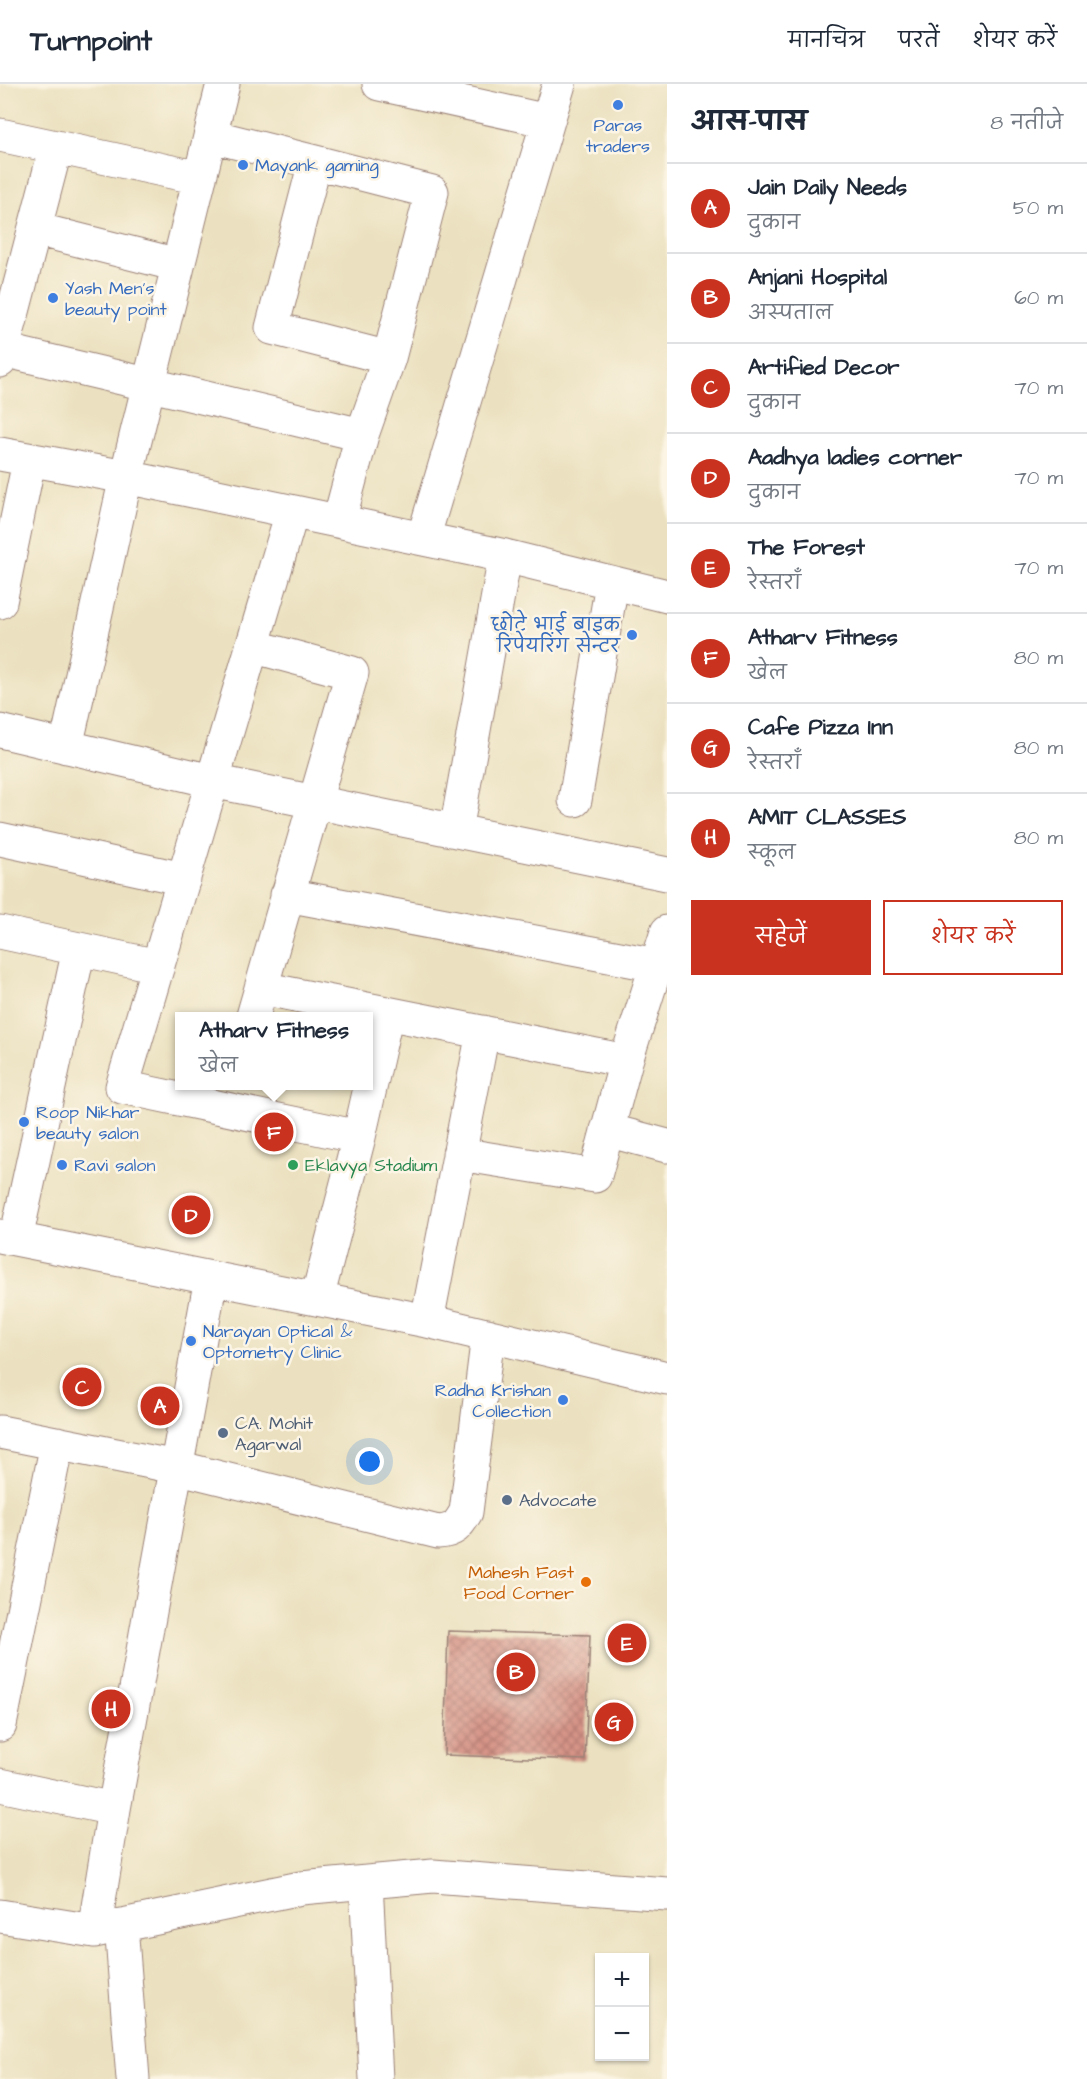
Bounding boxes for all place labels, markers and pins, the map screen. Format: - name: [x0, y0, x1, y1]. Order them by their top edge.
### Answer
- marker: Paras traders: [611, 98, 625, 112]
- place label: Paras traders: [586, 113, 650, 159]
- place label: Mayank gaming: [255, 153, 379, 179]
- marker: Mayank gaming: [236, 158, 250, 172]
- place label: Yash Men's beauty point: [65, 276, 167, 323]
- marker: Yash Men's beauty point: [46, 291, 60, 305]
- place label: छोटे भाई बाइक रिपेयरिंग सेन्टर: [490, 609, 622, 659]
- marker: छोटे भाई बाइक रिपेयरिंग सेन्टर: [625, 628, 639, 642]
- place label: Roop Nikhar beauty salon: [36, 1100, 139, 1147]
- pin: F: [254, 1110, 294, 1154]
- marker: Roop Nikhar beauty salon: [17, 1115, 31, 1129]
- place label: Ravi salon: [74, 1153, 155, 1178]
- place label: Eklavya Stadium: [305, 1153, 437, 1179]
- marker: Ravi salon: [55, 1158, 69, 1172]
- marker: Eklavya Stadium: [286, 1158, 300, 1172]
- pin: D: [172, 1192, 210, 1238]
- place label: Narayan Optical & Optometry Clinic: [203, 1319, 353, 1366]
- marker: Narayan Optical & Optometry Clinic: [184, 1334, 198, 1348]
- pin: C: [62, 1364, 101, 1410]
- place label: Radha Krishan Collection: [435, 1378, 551, 1424]
- pin: A: [140, 1384, 180, 1428]
- marker: Radha Krishan Collection: [556, 1393, 570, 1407]
- place label: CA. Mohit Agarwal: [235, 1411, 314, 1458]
- marker: CA. Mohit Agarwal: [216, 1426, 230, 1440]
- place label: Advocate: [519, 1488, 597, 1513]
- marker: Advocate: [500, 1493, 514, 1507]
- place label: Mahesh Fast Food Corner: [463, 1560, 575, 1606]
- marker: Mahesh Fast Food Corner: [579, 1575, 593, 1589]
- pin: E: [608, 1620, 646, 1666]
- pin: B: [496, 1650, 536, 1694]
- pin: H: [92, 1686, 130, 1732]
- pin: G: [594, 1700, 634, 1744]

